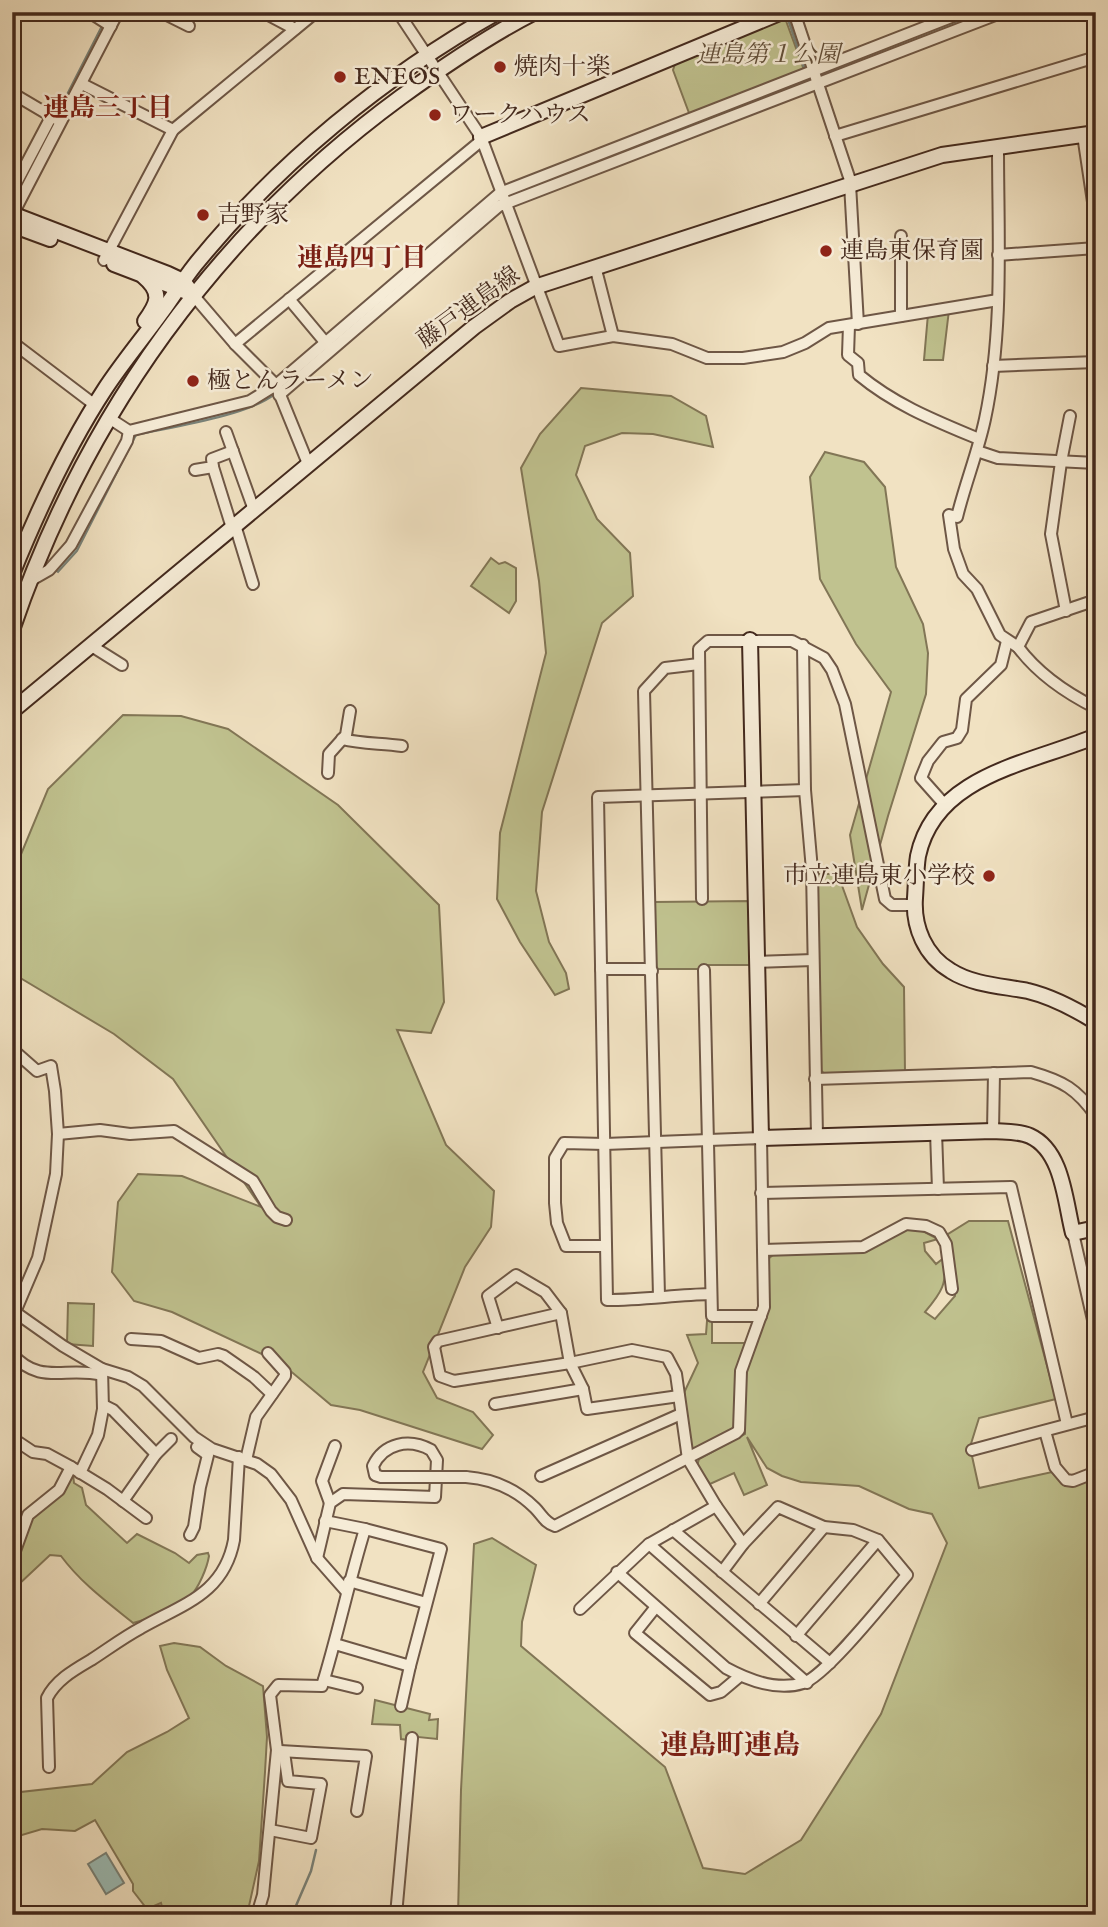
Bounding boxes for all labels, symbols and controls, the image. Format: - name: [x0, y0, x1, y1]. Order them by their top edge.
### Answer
- park label: 連島第１公園: [696, 40, 844, 71]
- place label: 焼肉十楽: [514, 52, 610, 83]
- marker: 焼肉十楽: [492, 59, 508, 75]
- place label: ENEOS: [354, 62, 440, 93]
- marker: ENEOS: [332, 69, 348, 85]
- district label: 連島三丁目: [43, 92, 173, 125]
- place label: ワークハウス: [449, 100, 591, 131]
- marker: ワークハウス: [427, 107, 443, 123]
- place label: 吉野家: [217, 200, 289, 231]
- marker: 吉野家: [195, 207, 211, 223]
- place label: 連島東保育園: [840, 236, 984, 267]
- district label: 連島四丁目: [297, 242, 427, 275]
- marker: 連島東保育園: [818, 243, 834, 259]
- street label: 藤戸連島線: [411, 260, 527, 356]
- place label: 極とんラーメン: [207, 366, 374, 397]
- marker: 極とんラーメン: [185, 373, 201, 389]
- place label: 市立連島東小学校: [783, 861, 975, 892]
- marker: 市立連島東小学校: [981, 868, 997, 884]
- district label: 連島町連島: [660, 1729, 800, 1764]

